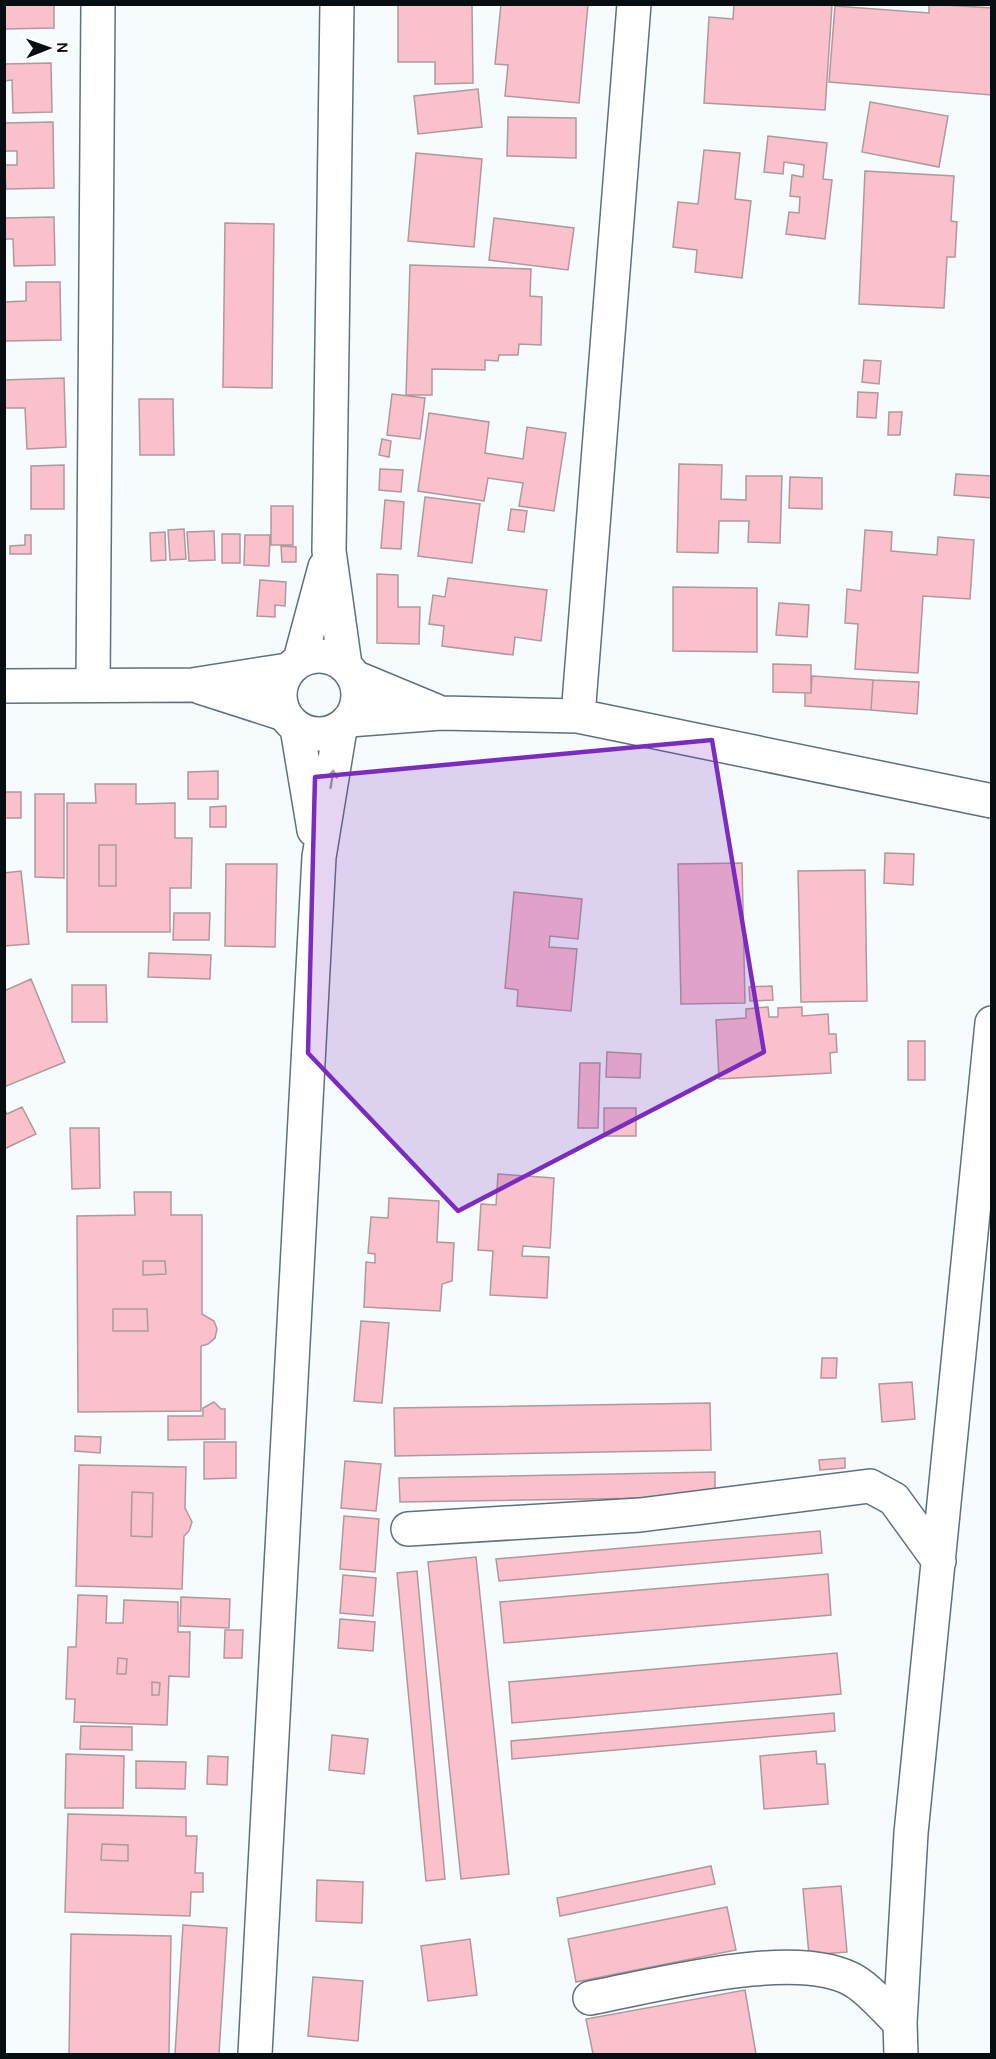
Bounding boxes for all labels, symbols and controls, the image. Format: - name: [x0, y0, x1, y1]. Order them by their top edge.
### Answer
- north arrow: [18, 18, 78, 78]
- text: N: [53, 42, 72, 54]
- one-way arrow: [326, 770, 337, 789]

